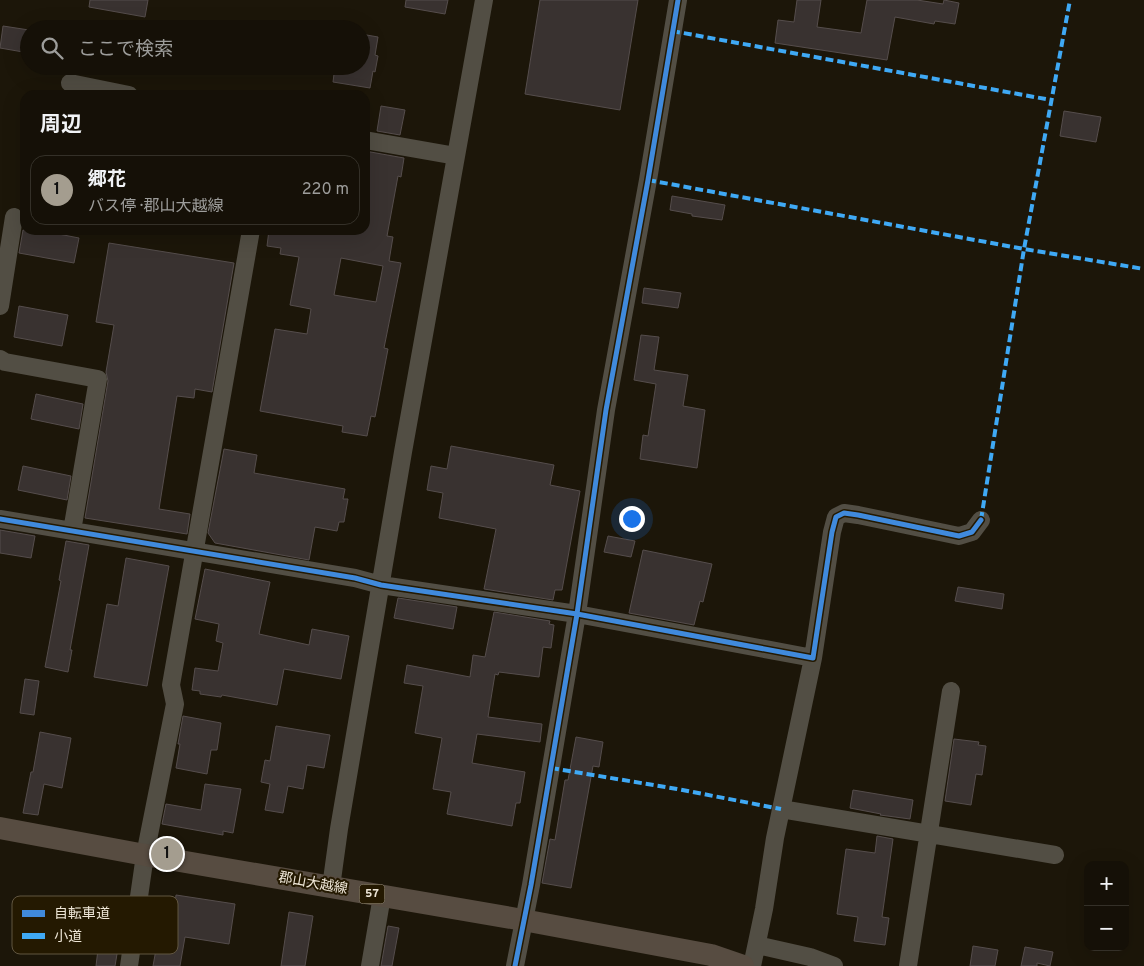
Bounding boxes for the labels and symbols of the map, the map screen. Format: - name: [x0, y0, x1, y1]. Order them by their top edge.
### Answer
- your location: [619, 506, 645, 532]
- pin: 1: [151, 835, 183, 873]
- street label: 郡山大越線: [277, 870, 349, 898]
- road number: 57: [360, 884, 384, 904]
- legend: [12, 896, 178, 954]
- text: 自転車道: [54, 906, 110, 923]
- text: 小道: [54, 929, 82, 946]

